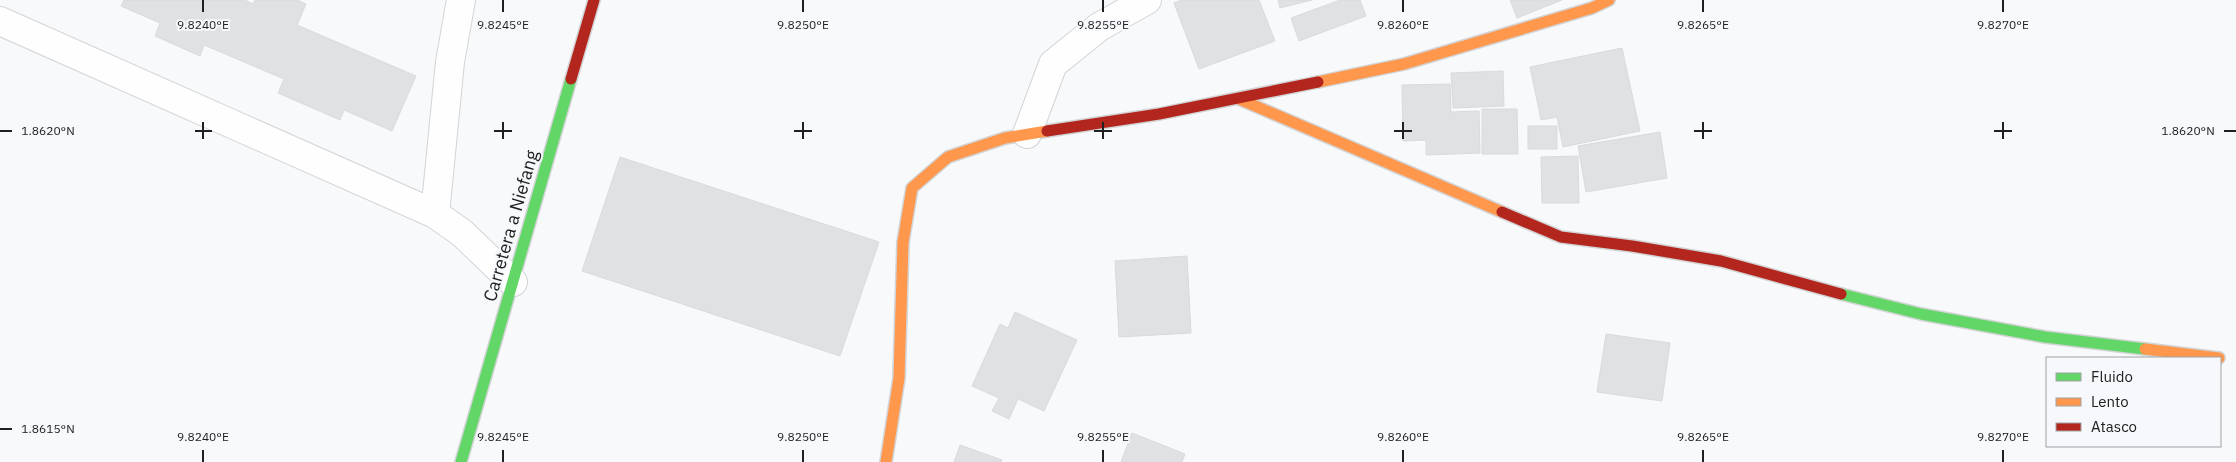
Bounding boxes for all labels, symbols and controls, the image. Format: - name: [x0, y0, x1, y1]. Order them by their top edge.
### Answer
- text: 9.8240°E: [177, 17, 229, 32]
- text: 9.8245°E: [477, 17, 529, 32]
- text: 9.8250°E: [777, 17, 829, 32]
- text: 9.8255°E: [1077, 17, 1129, 32]
- text: 9.8260°E: [1377, 17, 1429, 32]
- text: 9.8265°E: [1677, 17, 1729, 32]
- text: 9.8270°E: [1977, 17, 2029, 32]
- text: 1.8620°N: [21, 123, 75, 138]
- text: 1.8620°N: [2161, 123, 2215, 138]
- street label: Carretera a Niefang: [478, 147, 543, 304]
- legend: [2046, 357, 2221, 447]
- text: Fluido: [2091, 367, 2133, 386]
- text: Lento: [2091, 392, 2129, 411]
- text: Atasco: [2091, 417, 2137, 436]
- text: 1.8615°N: [21, 421, 75, 436]
- text: 9.8240°E: [177, 429, 229, 444]
- text: 9.8245°E: [477, 429, 529, 444]
- text: 9.8250°E: [777, 429, 829, 444]
- text: 9.8255°E: [1077, 429, 1129, 444]
- text: 9.8260°E: [1377, 429, 1429, 444]
- text: 9.8265°E: [1677, 429, 1729, 444]
- text: 9.8270°E: [1977, 429, 2029, 444]

